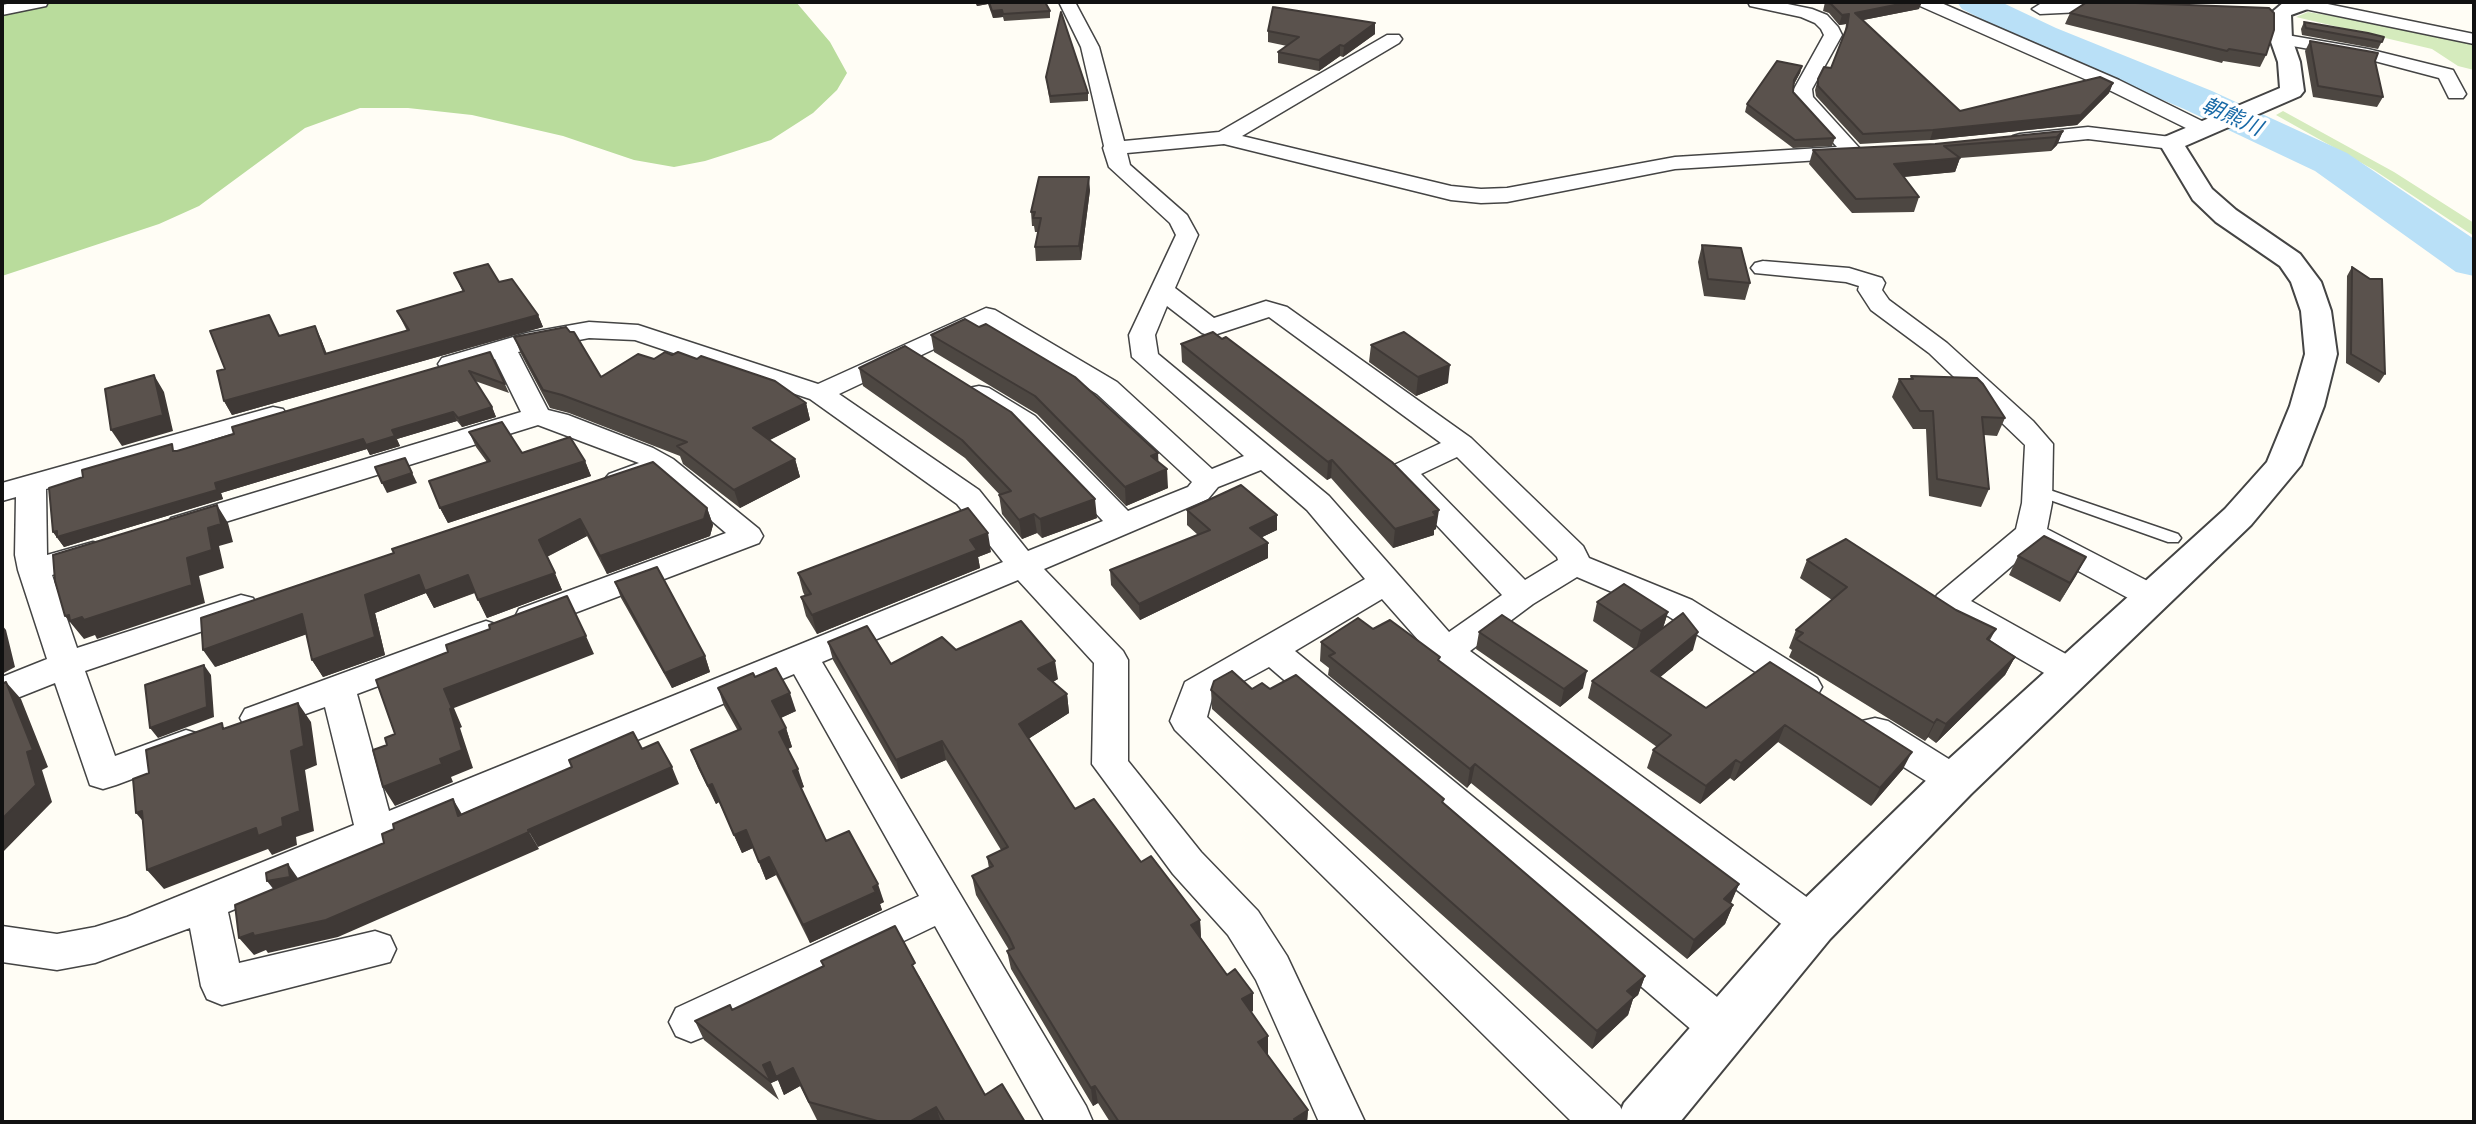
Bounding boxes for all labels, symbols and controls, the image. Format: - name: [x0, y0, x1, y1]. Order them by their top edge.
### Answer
- water label: 朝熊川: [2198, 93, 2266, 141]

